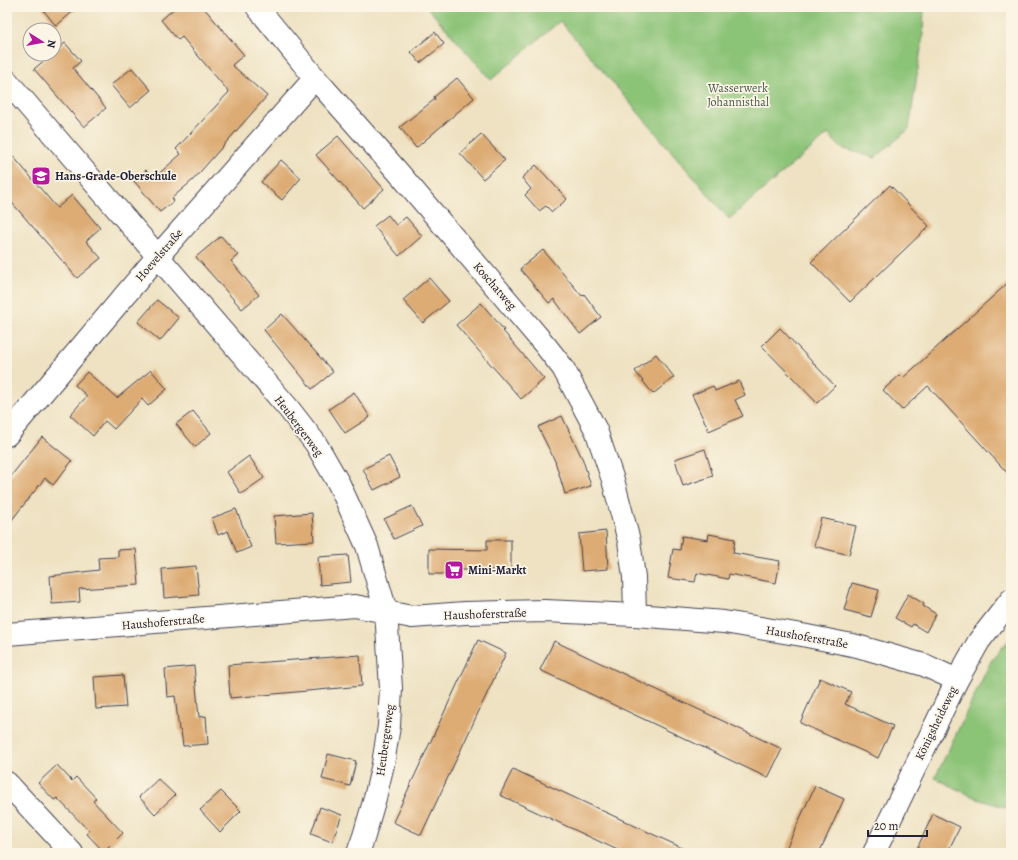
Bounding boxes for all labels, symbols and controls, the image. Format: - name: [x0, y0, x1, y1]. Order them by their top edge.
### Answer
- north arrow: [22, 22, 62, 62]
- text: N: [43, 38, 59, 49]
- park label: Wasserwerk Johannisthal: [707, 80, 769, 110]
- school or university icon: Hans-Grade-Oberschule: [30, 165, 52, 187]
- place label: Hans-Grade-Oberschule: [55, 168, 177, 184]
- street label: Hoevelstraße: [132, 225, 186, 285]
- street label: Koschatweg: [470, 259, 520, 313]
- street label: Heubergerweg: [271, 392, 327, 460]
- supermarket icon: Mini-Markt: [443, 559, 465, 581]
- place label: Mini-Markt: [468, 562, 526, 578]
- street label: Haushoferstraße: [443, 605, 527, 623]
- street label: Haushoferstraße: [121, 610, 205, 634]
- street label: Haushoferstraße: [765, 622, 849, 652]
- street label: Königsheideweg: [911, 683, 961, 763]
- street label: Heubergerweg: [372, 703, 398, 777]
- scale bar: [868, 812, 927, 838]
- text: 20 m: [874, 818, 898, 834]

